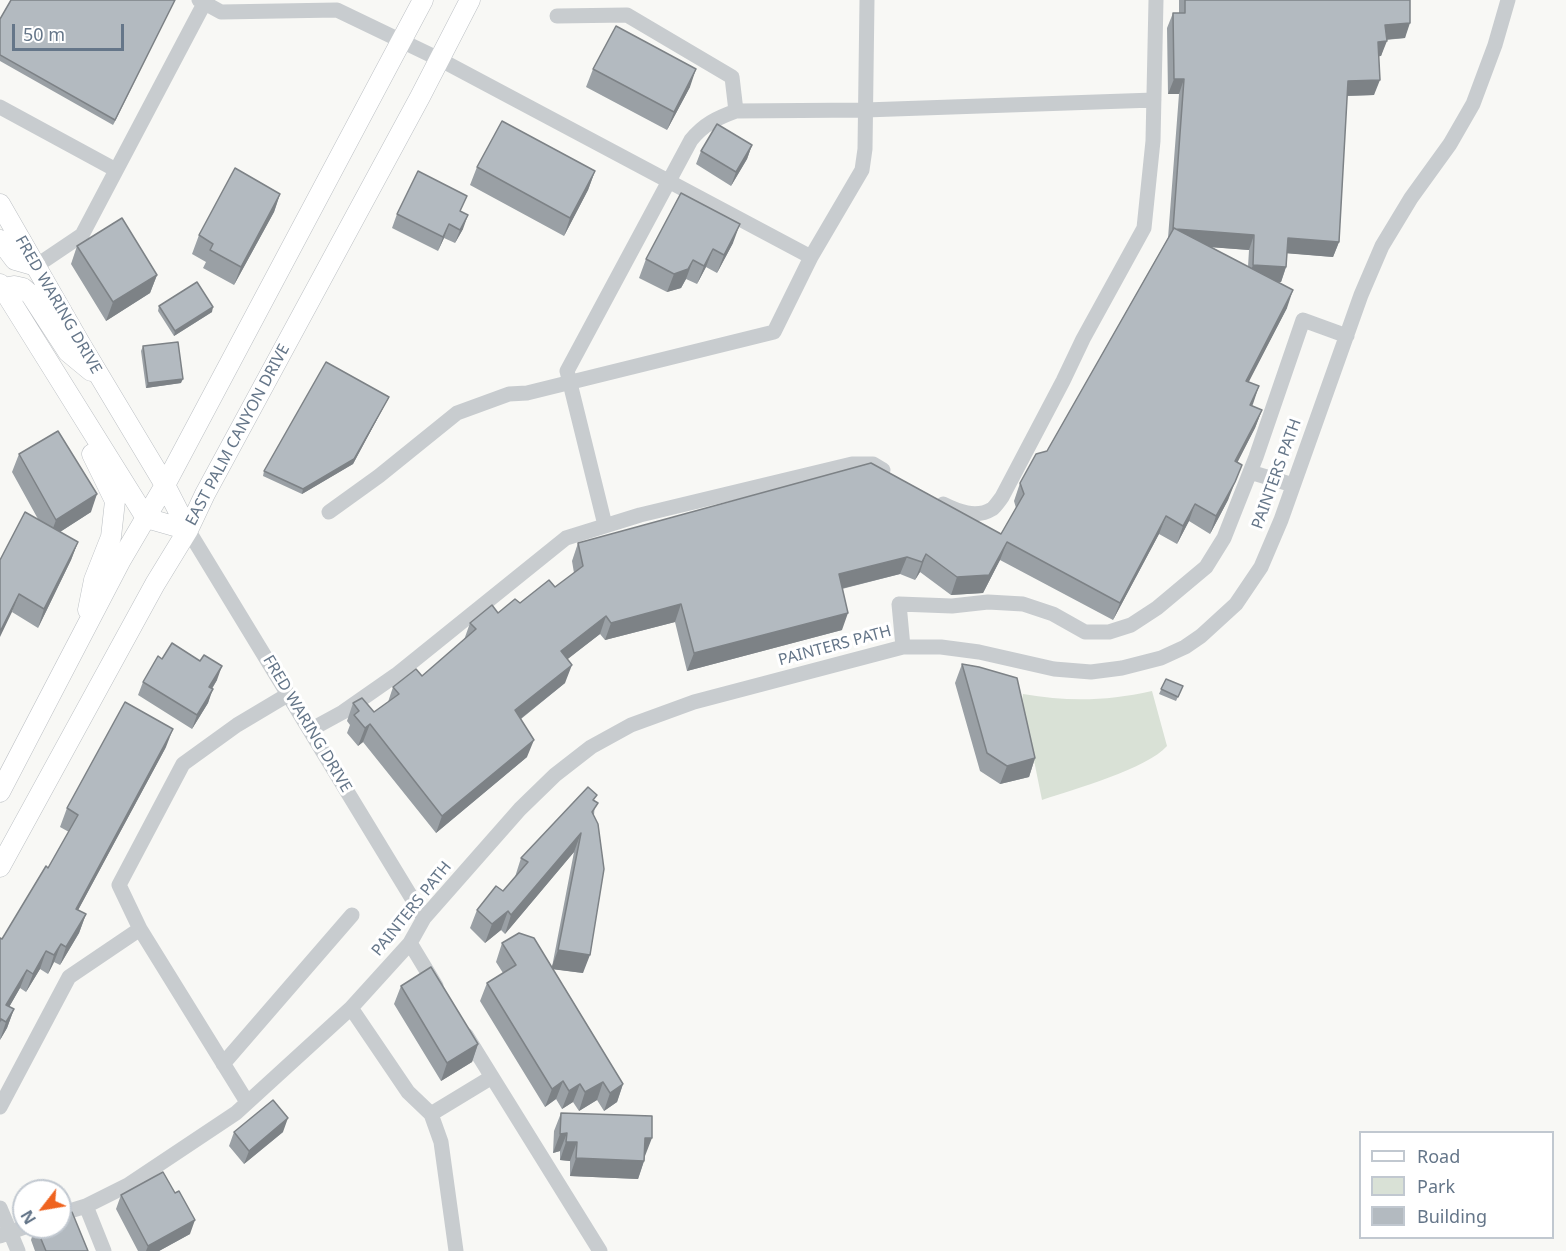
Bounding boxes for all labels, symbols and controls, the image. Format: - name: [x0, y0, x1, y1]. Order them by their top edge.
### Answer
- scale bar: [15, 12, 128, 50]
- text: 50 m: [23, 22, 65, 46]
- street label: FRED WARING DRIVE: [11, 232, 105, 378]
- street label: EAST PALM CANYON DRIVE: [182, 341, 294, 529]
- street label: PAINTERS PATH: [1248, 416, 1306, 532]
- street label: PAINTERS PATH: [776, 622, 894, 670]
- street label: FRED WARING DRIVE: [259, 652, 355, 796]
- street label: PAINTERS PATH: [368, 858, 456, 960]
- legend: [1359, 1131, 1554, 1239]
- text: Road: [1417, 1144, 1460, 1168]
- text: Park: [1417, 1174, 1455, 1198]
- north arrow: [12, 1179, 72, 1239]
- text: Building: [1417, 1204, 1487, 1228]
- text: N: [16, 1206, 41, 1228]

